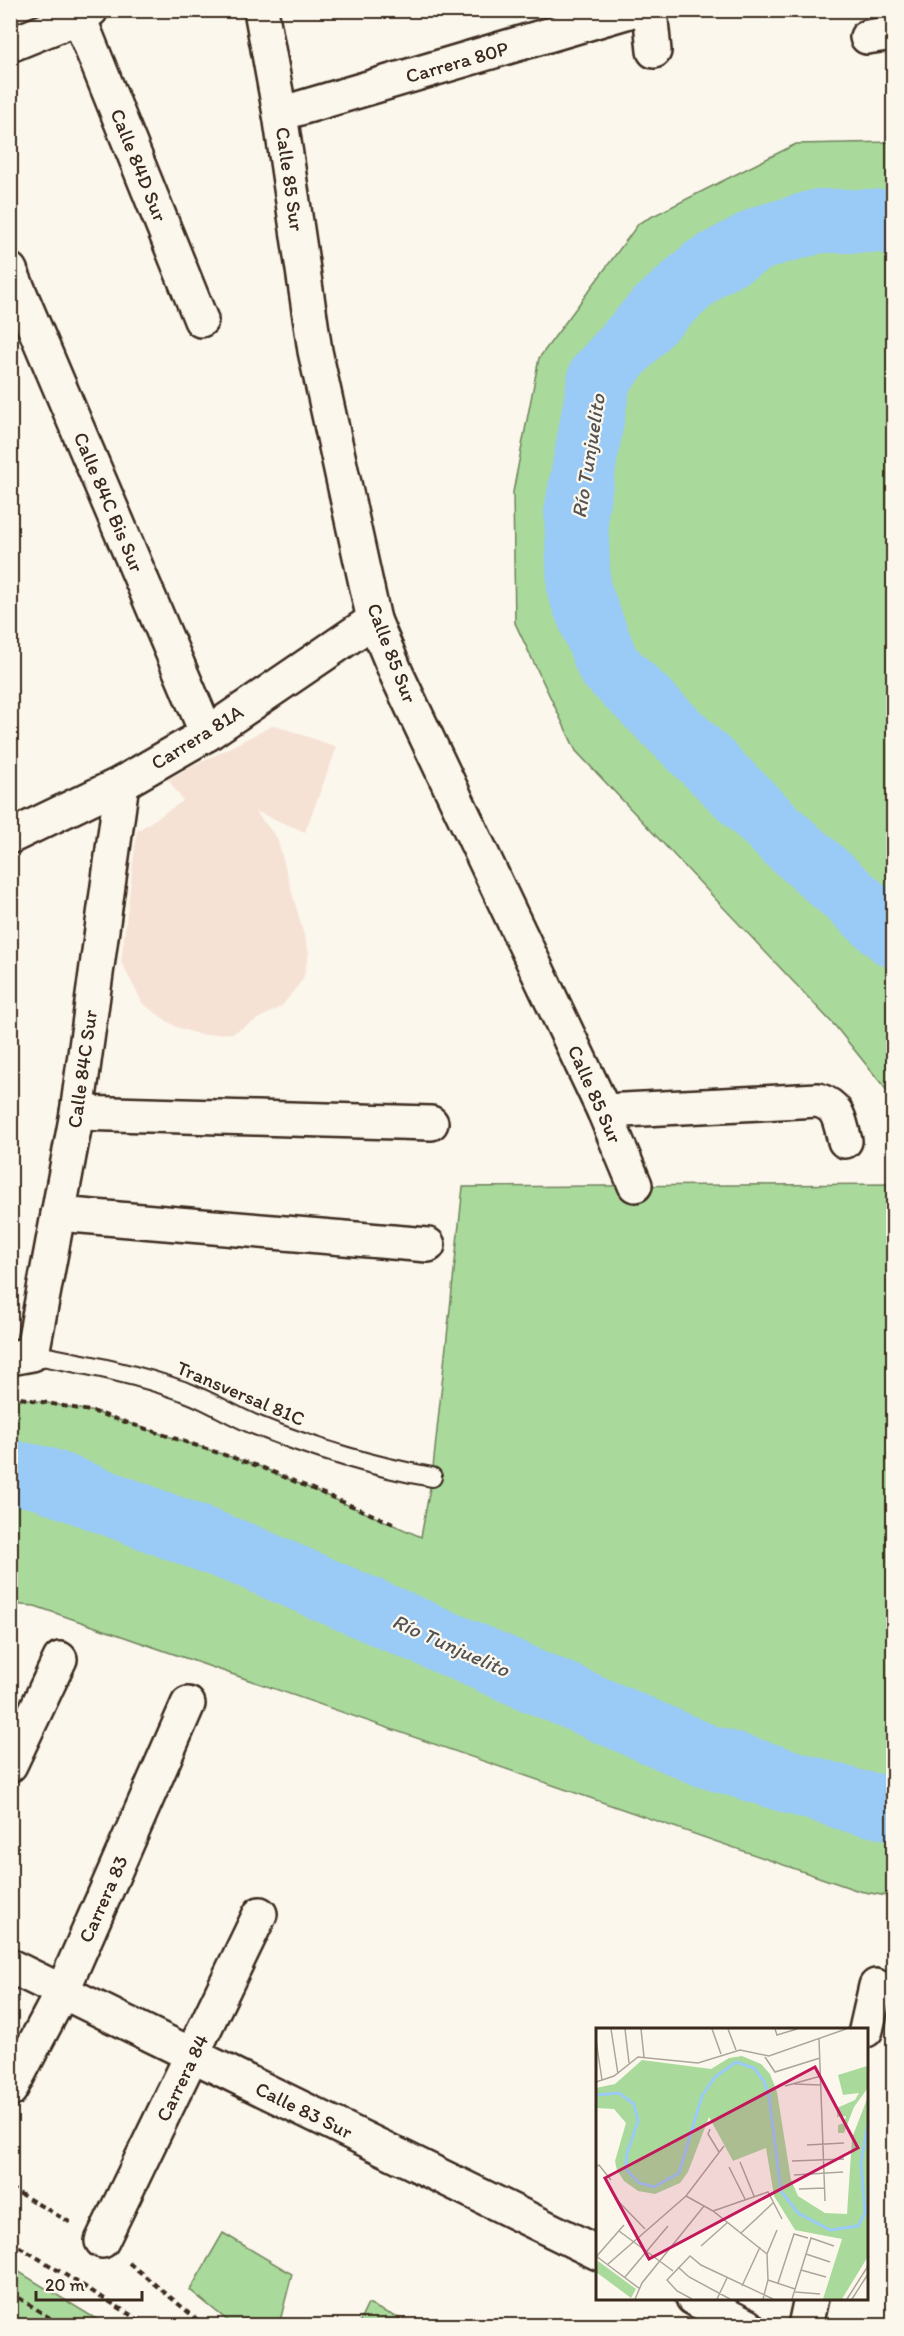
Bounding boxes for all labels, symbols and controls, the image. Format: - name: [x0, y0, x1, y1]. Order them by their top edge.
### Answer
- street label: Carrera 80P: [403, 36, 511, 88]
- street label: Calle 84D Sur: [105, 105, 173, 225]
- street label: Calle 85 Sur: [271, 125, 309, 233]
- water label: Río Tunjuelito: [566, 391, 610, 520]
- street label: Calle 84C Bis Sur: [69, 428, 149, 576]
- street label: Calle 85 Sur: [362, 600, 422, 706]
- street label: Carrera 81A: [146, 699, 248, 775]
- street label: Calle 84C Sur: [62, 1008, 102, 1130]
- street label: Calle 85 Sur: [563, 1041, 627, 1147]
- street label: Transversal 81C: [173, 1355, 309, 1431]
- water label: Río Tunjuelito: [389, 1608, 515, 1682]
- street label: Carrera 83: [73, 1852, 133, 1946]
- inset map: [596, 2028, 868, 2300]
- street label: Carrera 84: [151, 2030, 213, 2126]
- street label: Calle 83 Sur: [251, 2076, 357, 2144]
- scale bar: [36, 2264, 142, 2302]
- text: 20 m: [45, 2274, 85, 2296]

